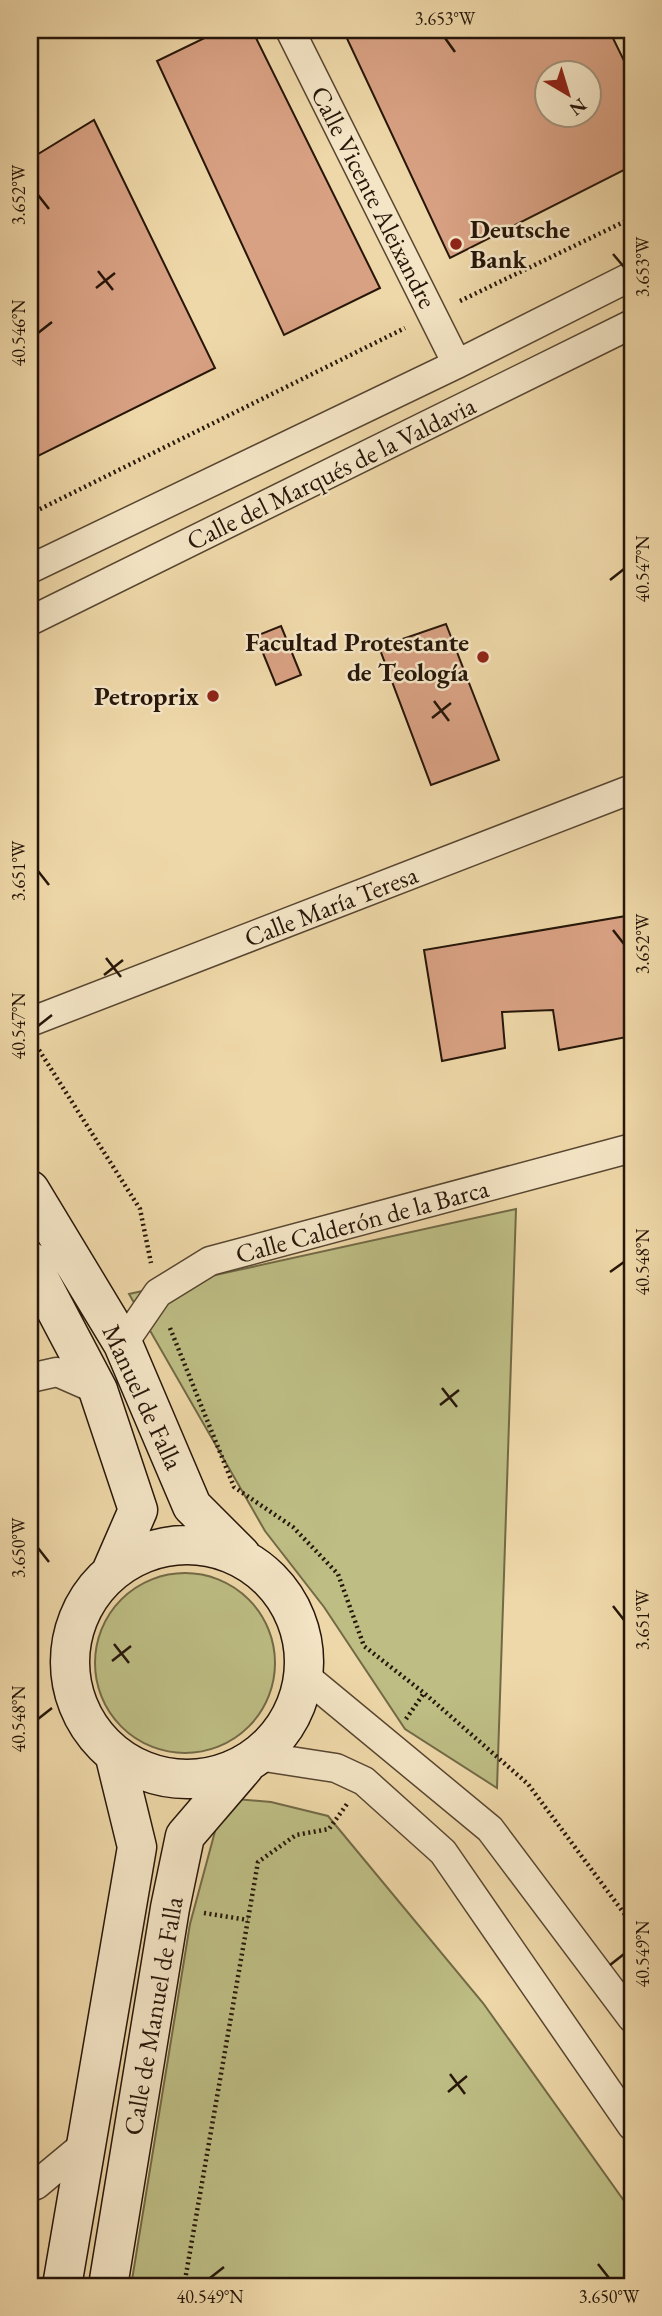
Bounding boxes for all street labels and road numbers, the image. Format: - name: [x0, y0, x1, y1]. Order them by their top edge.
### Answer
- street label: Calle Vicente Aleixandre: [303, 80, 445, 314]
- street label: Calle del Marqués de la Valdavia: [181, 388, 482, 558]
- street label: Calle María Teresa: [239, 857, 423, 955]
- street label: Calle Calderón de la Barca: [232, 1171, 493, 1271]
- street label: Manuel de Falla: [95, 1319, 192, 1476]
- street label: Calle de Manuel de Falla: [115, 1893, 191, 2138]

